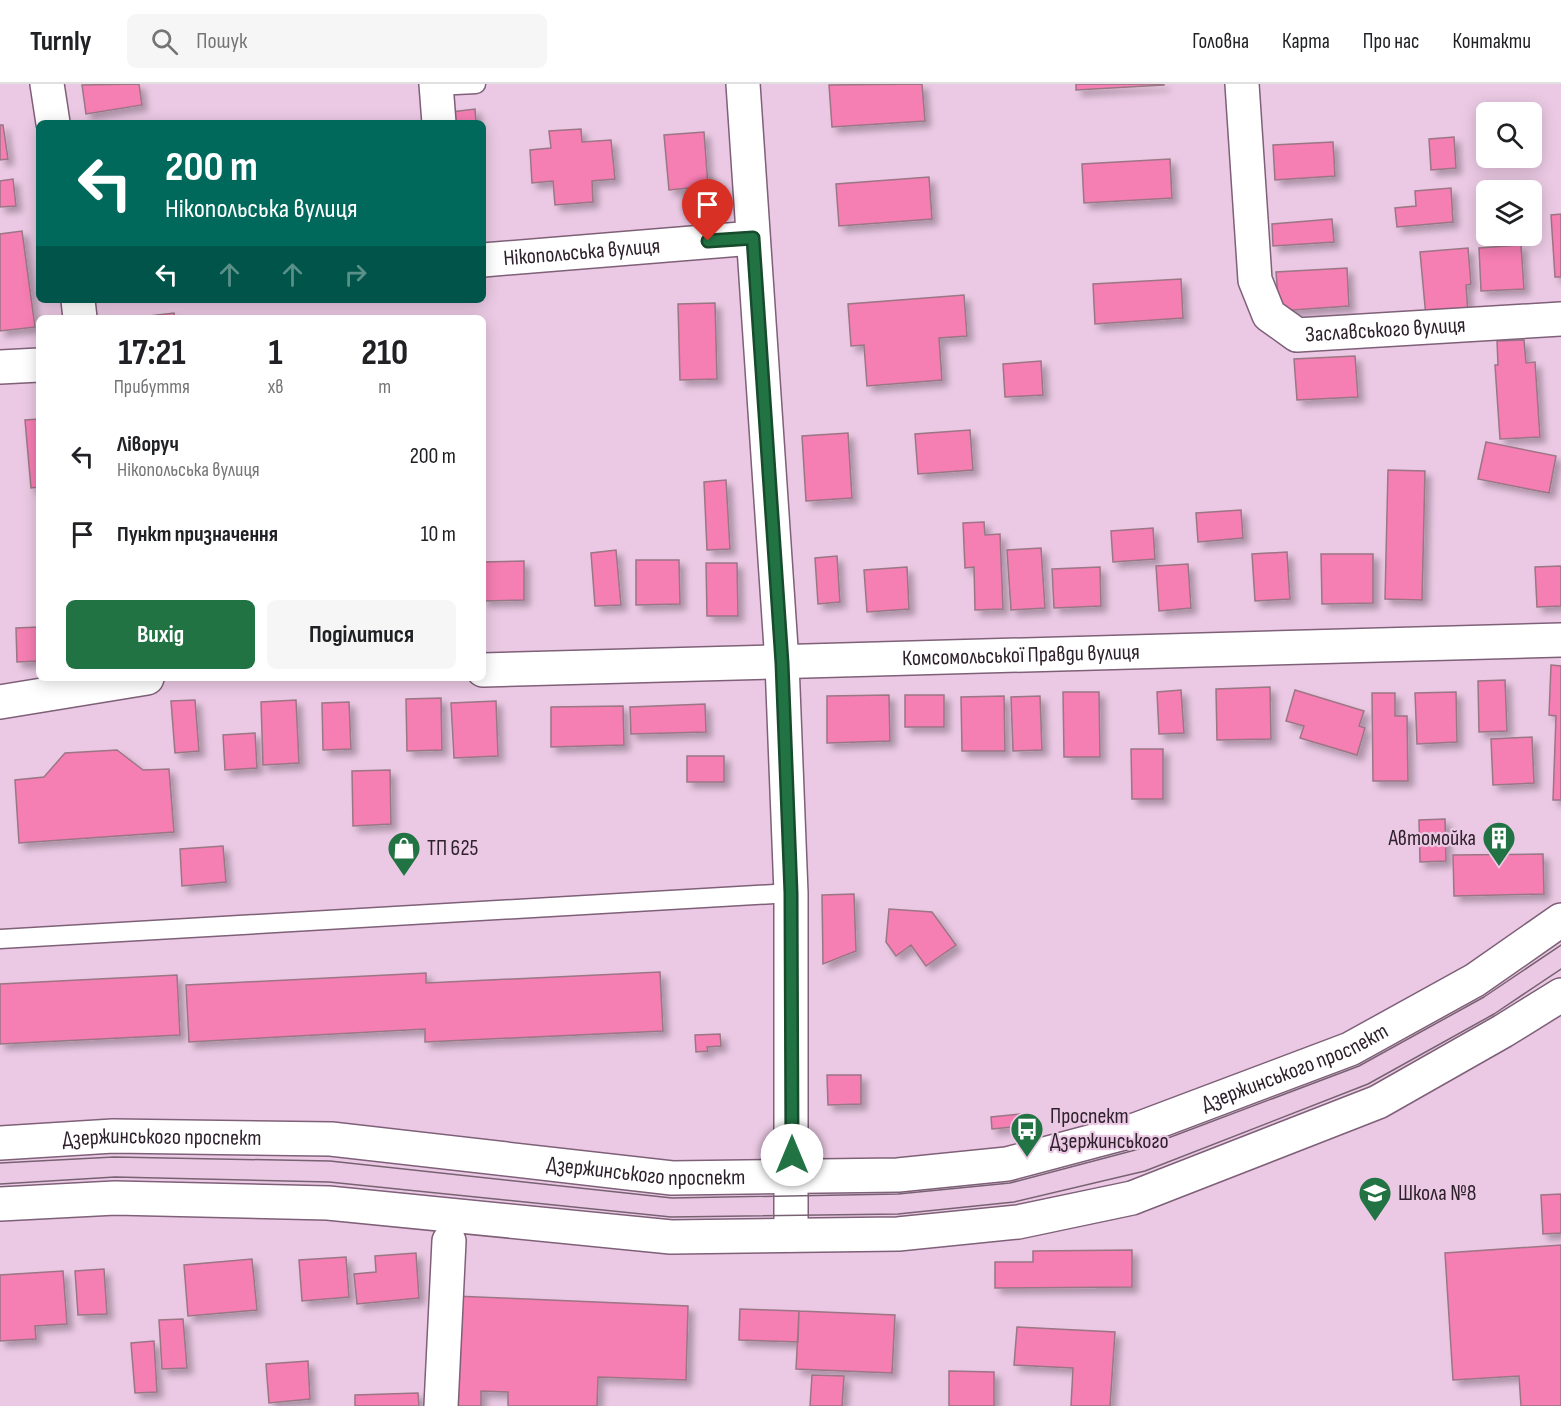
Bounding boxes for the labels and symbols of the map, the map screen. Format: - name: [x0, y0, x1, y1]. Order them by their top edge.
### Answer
- pin: [682, 179, 733, 241]
- street label: Нікопольська вулиця: [502, 232, 661, 272]
- street label: Заславського вулиця: [1304, 311, 1466, 348]
- street label: Комсомольської Правди вулиця: [902, 638, 1140, 672]
- building icon: Автомойка: [1481, 820, 1517, 867]
- place label: Автомойка: [1388, 825, 1476, 852]
- shop icon: ТП 625: [386, 830, 422, 877]
- place label: ТП 625: [427, 835, 478, 862]
- street label: Дзержинського проспект: [1197, 1017, 1393, 1117]
- place label: Проспект Дзержинського: [1050, 1103, 1169, 1155]
- bus stop icon: Проспект Дзержинського: [1009, 1111, 1045, 1158]
- street label: Дзержинського проспект: [61, 1122, 262, 1153]
- position arrow: [760, 1123, 824, 1187]
- street label: Дзержинського проспект: [545, 1150, 745, 1192]
- school or university icon: Школа №8: [1357, 1175, 1393, 1222]
- place label: Школа №8: [1398, 1180, 1476, 1207]

